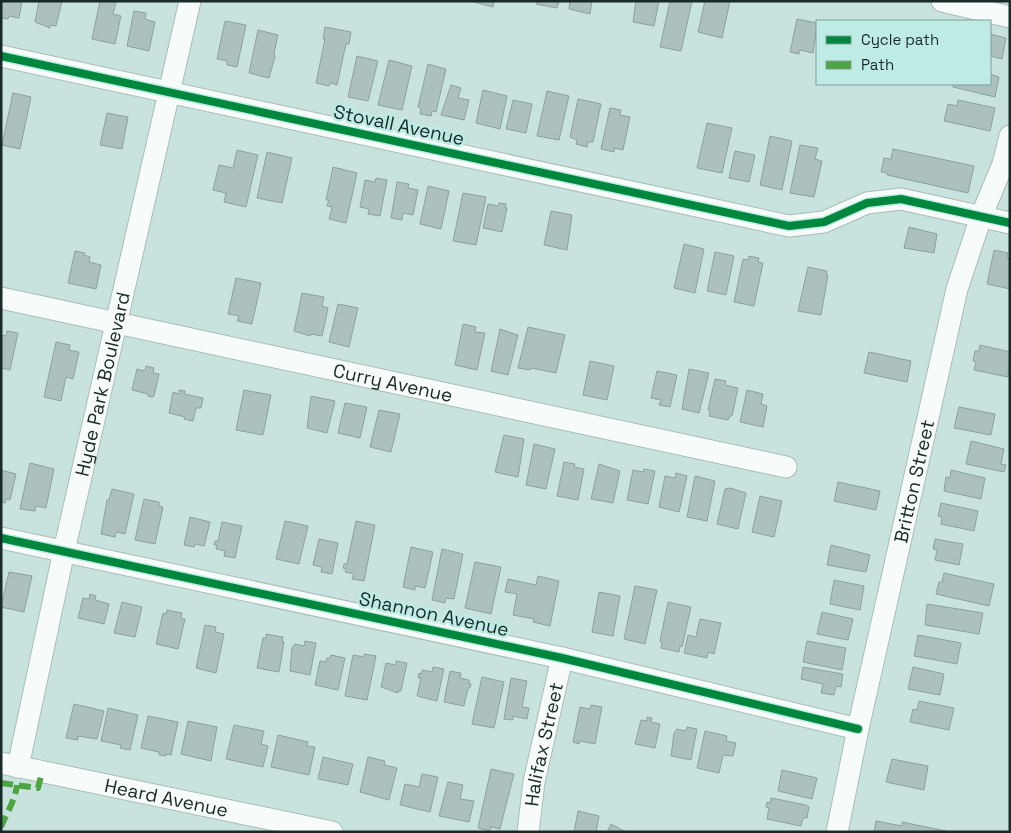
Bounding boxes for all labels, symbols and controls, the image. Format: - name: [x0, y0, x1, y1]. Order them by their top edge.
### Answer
- legend: [816, 20, 991, 85]
- text: Cycle path: [861, 30, 939, 49]
- text: Path: [861, 55, 894, 74]
- street label: Stovall Avenue: [331, 99, 467, 151]
- street label: Hyde Park Boulevard: [69, 290, 135, 479]
- street label: Curry Avenue: [331, 357, 455, 407]
- street label: Britton Street: [888, 417, 940, 545]
- street label: Shannon Avenue: [357, 586, 511, 642]
- street label: Halifax Street: [519, 680, 569, 808]
- street label: Heard Avenue: [102, 772, 230, 823]

